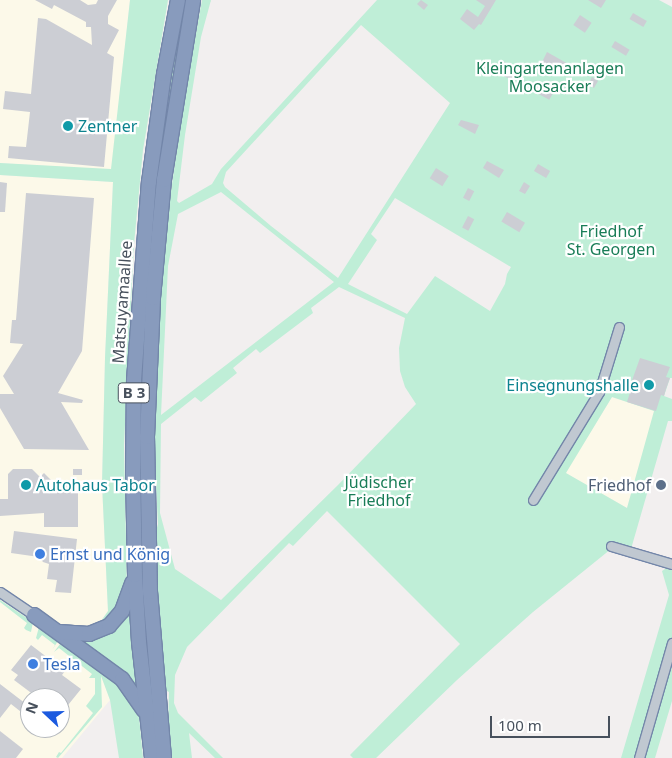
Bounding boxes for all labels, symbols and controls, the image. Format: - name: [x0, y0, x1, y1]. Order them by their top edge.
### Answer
- park label: Kleingartenanlagen Moosacker: [476, 58, 624, 96]
- place label: Zentner: [78, 116, 137, 136]
- marker: Zentner: [62, 120, 74, 132]
- park label: Friedhof St. Georgen: [567, 221, 655, 259]
- street label: Matsuyamaallee: [108, 240, 136, 364]
- place label: Einsegnungshalle: [506, 375, 639, 395]
- marker: Einsegnungshalle: [643, 379, 655, 391]
- road number: B 3: [118, 380, 150, 406]
- park label: Jüdischer Friedhof: [344, 472, 414, 510]
- place label: Autohaus Tabor: [36, 475, 155, 495]
- place label: Friedhof: [588, 475, 651, 495]
- marker: Autohaus Tabor: [20, 479, 32, 491]
- marker: Friedhof: [655, 479, 667, 491]
- place label: Ernst und König: [50, 544, 170, 564]
- marker: Ernst und König: [34, 548, 46, 560]
- place label: Tesla: [43, 654, 81, 674]
- marker: Tesla: [27, 658, 39, 670]
- north arrow: [20, 688, 70, 738]
- text: N: [21, 699, 42, 717]
- scale bar: [492, 706, 612, 738]
- text: 100 m: [498, 715, 542, 735]

